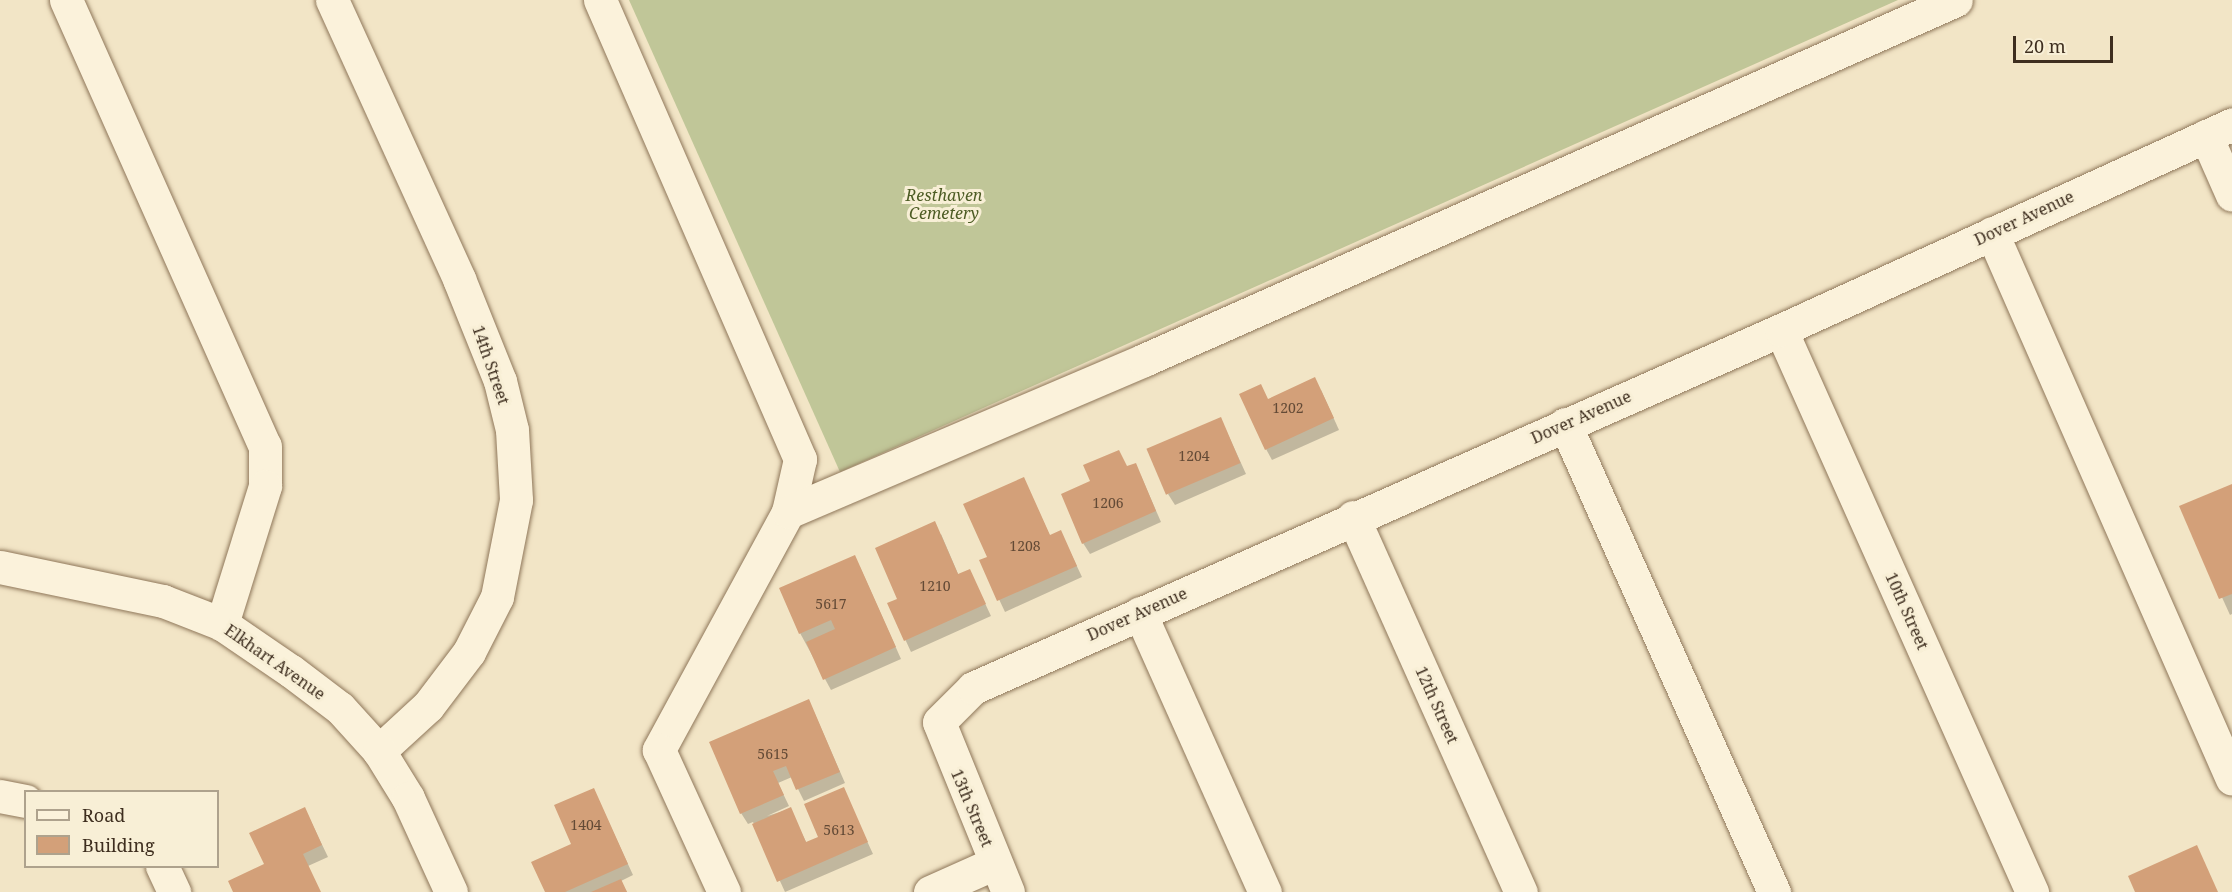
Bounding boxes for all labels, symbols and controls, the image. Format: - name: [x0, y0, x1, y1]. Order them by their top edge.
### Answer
- scale bar: [2016, 24, 2116, 62]
- text: 20 m: [2024, 34, 2066, 58]
- park label: Resthaven Cemetery: [906, 185, 982, 223]
- street label: Dover Avenue: [1971, 187, 2077, 249]
- street label: 14th Street: [468, 323, 514, 407]
- street label: Dover Avenue: [1528, 386, 1634, 448]
- house number: 1202: [1272, 400, 1304, 416]
- house number: 1204: [1178, 448, 1210, 464]
- house number: 1206: [1092, 495, 1124, 511]
- house number: 1208: [1009, 538, 1041, 554]
- street label: 10th Street: [1881, 569, 1933, 653]
- house number: 1210: [919, 578, 951, 594]
- street label: Dover Avenue: [1084, 583, 1190, 645]
- house number: 5617: [815, 596, 847, 612]
- street label: Elkhart Avenue: [221, 620, 329, 704]
- street label: 12th Street: [1411, 663, 1463, 747]
- house number: 5615: [757, 746, 789, 762]
- street label: 13th Street: [947, 766, 997, 850]
- legend: [24, 790, 219, 868]
- text: Road: [82, 803, 125, 827]
- house number: 1404: [570, 817, 602, 833]
- house number: 5613: [823, 822, 855, 838]
- text: Building: [82, 833, 155, 857]

